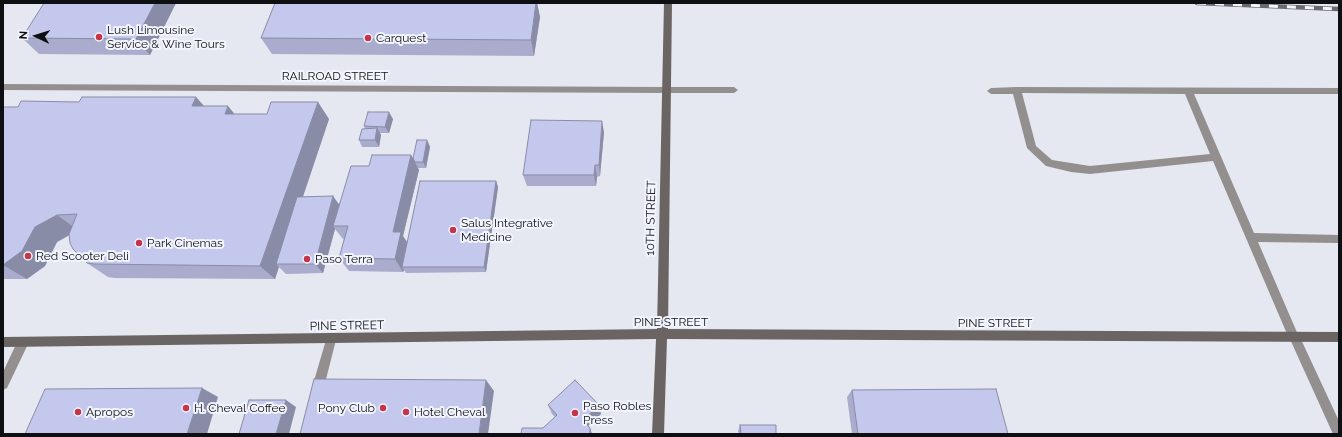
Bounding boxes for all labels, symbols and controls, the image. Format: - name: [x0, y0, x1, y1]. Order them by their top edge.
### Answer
- north arrow: [16, 16, 56, 56]
- place label: Lush Limousine Service & Wine Tours: [107, 23, 225, 51]
- text: N: [17, 30, 30, 40]
- place label: Carquest: [376, 31, 426, 45]
- marker: Lush Limousine Service & Wine Tours: [94, 32, 104, 42]
- marker: Carquest: [363, 33, 373, 43]
- street label: RAILROAD STREET: [282, 69, 388, 83]
- street label: 10TH STREET: [643, 180, 659, 256]
- place label: Salus Integrative Medicine: [461, 216, 553, 244]
- marker: Salus Integrative Medicine: [448, 225, 458, 235]
- place label: Park Cinemas: [147, 236, 223, 250]
- marker: Park Cinemas: [134, 238, 144, 248]
- place label: Red Scooter Deli: [36, 249, 129, 263]
- marker: Red Scooter Deli: [23, 251, 33, 261]
- place label: Paso Terra: [315, 252, 373, 266]
- marker: Paso Terra: [302, 254, 312, 264]
- street label: PINE STREET: [634, 315, 708, 329]
- street label: PINE STREET: [958, 316, 1032, 330]
- street label: PINE STREET: [310, 318, 384, 334]
- place label: Paso Robles Press: [583, 399, 651, 427]
- place label: H. Cheval Coffee: [194, 401, 286, 415]
- place label: Pony Club: [318, 401, 375, 415]
- marker: H. Cheval Coffee: [181, 403, 191, 413]
- marker: Pony Club: [378, 403, 388, 413]
- place label: Apropos: [86, 405, 133, 419]
- place label: Hotel Cheval: [414, 405, 485, 419]
- marker: Apropos: [73, 407, 83, 417]
- marker: Hotel Cheval: [401, 407, 411, 417]
- marker: Paso Robles Press: [570, 408, 580, 418]

